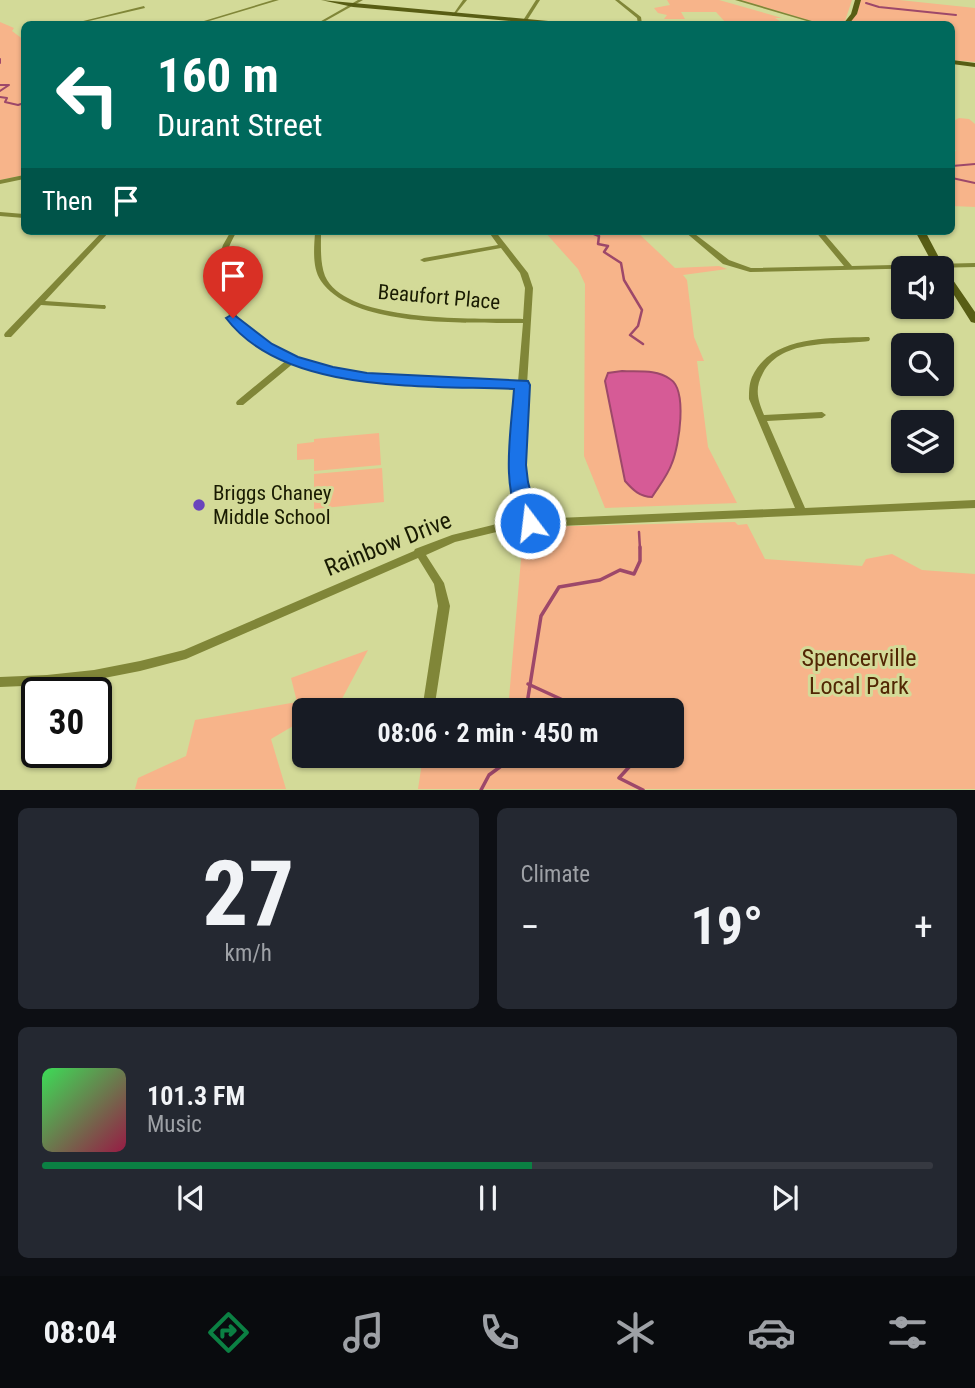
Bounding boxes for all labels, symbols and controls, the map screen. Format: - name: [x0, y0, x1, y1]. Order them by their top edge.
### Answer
- text: 160 m: [157, 47, 279, 104]
- icon: left: [42, 49, 133, 140]
- text: Durant Street: [157, 106, 322, 144]
- icon: arrive: [107, 182, 145, 220]
- text: Then: [42, 186, 93, 216]
- pin: [203, 246, 263, 318]
- map controls: [891, 256, 954, 473]
- button: sound: [891, 256, 954, 319]
- icon: arrive: [214, 257, 252, 295]
- street label: Beaufort Place: [377, 280, 501, 314]
- button: search: [891, 333, 954, 396]
- button: layers: [891, 410, 954, 473]
- place label: Briggs Chaney Middle School: [213, 481, 332, 529]
- position arrow: [493, 486, 567, 560]
- marker: Briggs Chaney Middle School: [191, 497, 207, 513]
- street label: Rainbow Drive: [321, 506, 455, 582]
- park label: Spencerville Local Park: [801, 644, 917, 700]
- speed limit sign: 30: [21, 677, 112, 768]
- text: 08:06 · 2 min · 450 m: [378, 718, 598, 748]
- text: 27: [202, 841, 294, 947]
- text: Climate: [521, 861, 590, 888]
- text: 19°: [690, 896, 763, 957]
- text: −: [521, 905, 540, 949]
- text: +: [914, 905, 933, 949]
- text: km/h: [225, 940, 272, 967]
- text: 101.3 FM: [147, 1081, 245, 1111]
- text: Music: [147, 1111, 202, 1138]
- icon: previous: [172, 1179, 210, 1217]
- icon: pause: [469, 1179, 507, 1217]
- icon: next: [766, 1179, 804, 1217]
- icon: directions: [204, 1308, 253, 1357]
- icon: music: [339, 1308, 388, 1357]
- icon: phone: [475, 1308, 524, 1357]
- icon: climate: [611, 1308, 660, 1357]
- icon: car: [747, 1308, 796, 1357]
- icon: filters: [883, 1308, 932, 1357]
- text: 08:04: [43, 1313, 117, 1351]

